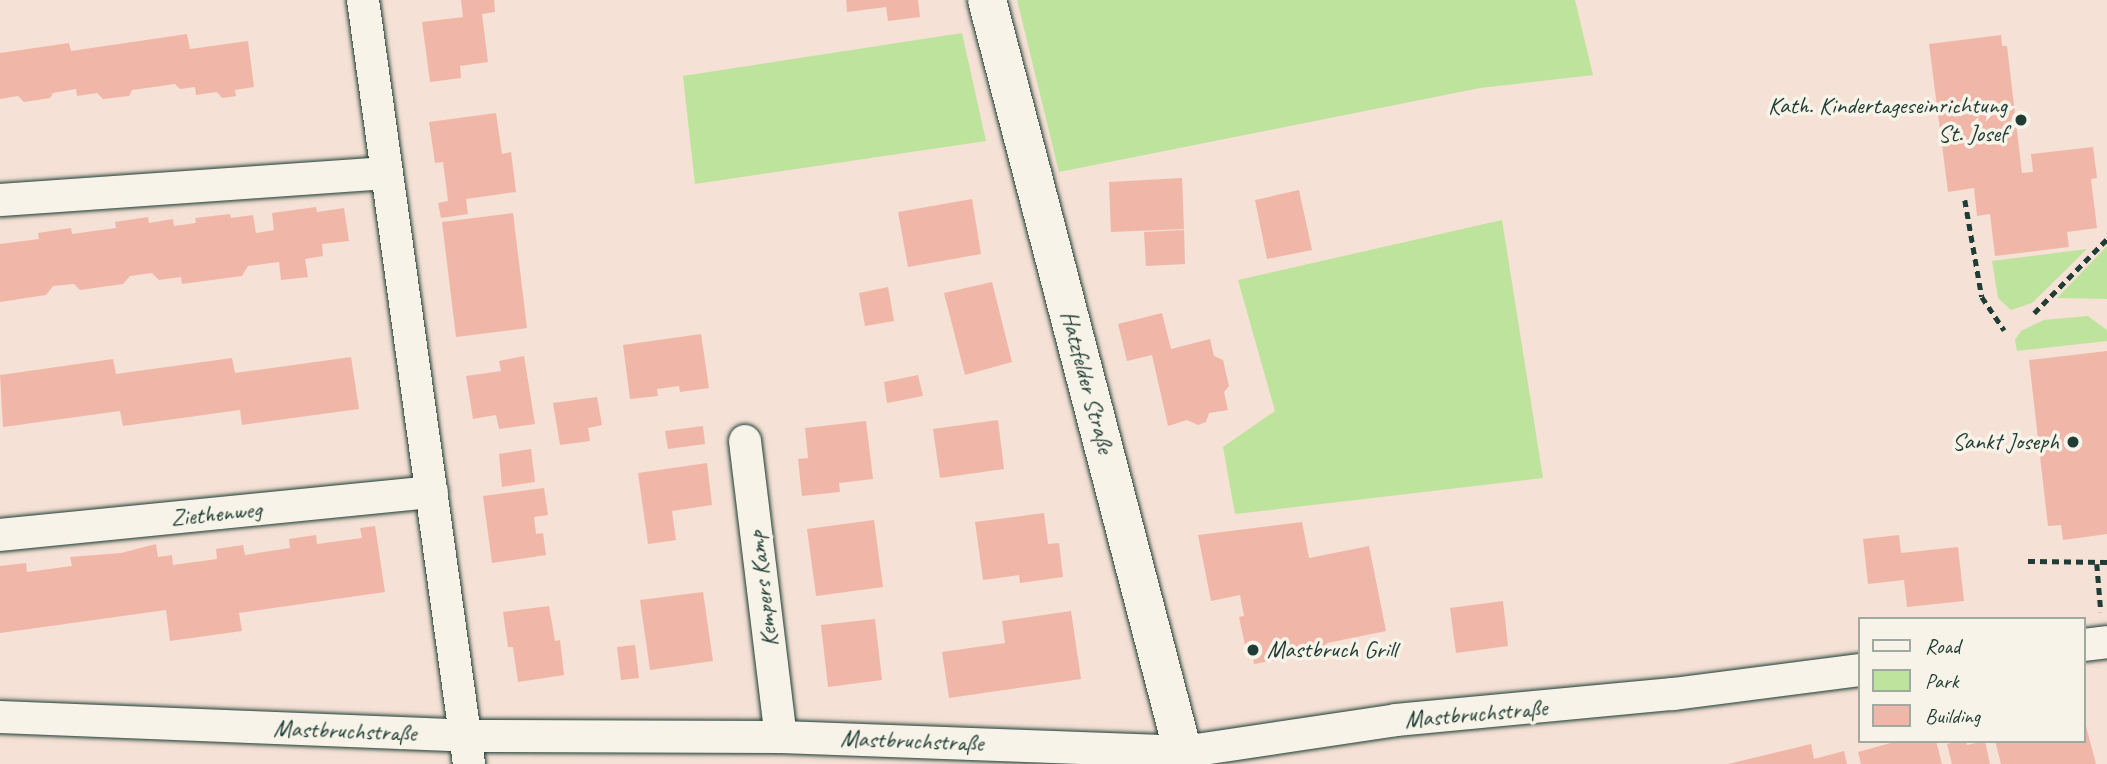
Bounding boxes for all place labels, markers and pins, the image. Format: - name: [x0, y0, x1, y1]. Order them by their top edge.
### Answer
- place label: Kath. Kindertageseinrichtung St. Josef: [1768, 92, 2007, 148]
- marker: Kath. Kindertageseinrichtung St. Josef: [2013, 112, 2029, 128]
- place label: Sankt Joseph: [1952, 428, 2059, 456]
- marker: Sankt Joseph: [2065, 434, 2081, 450]
- place label: Mastbruch Grill: [1267, 636, 1397, 664]
- marker: Mastbruch Grill: [1245, 642, 1261, 658]

